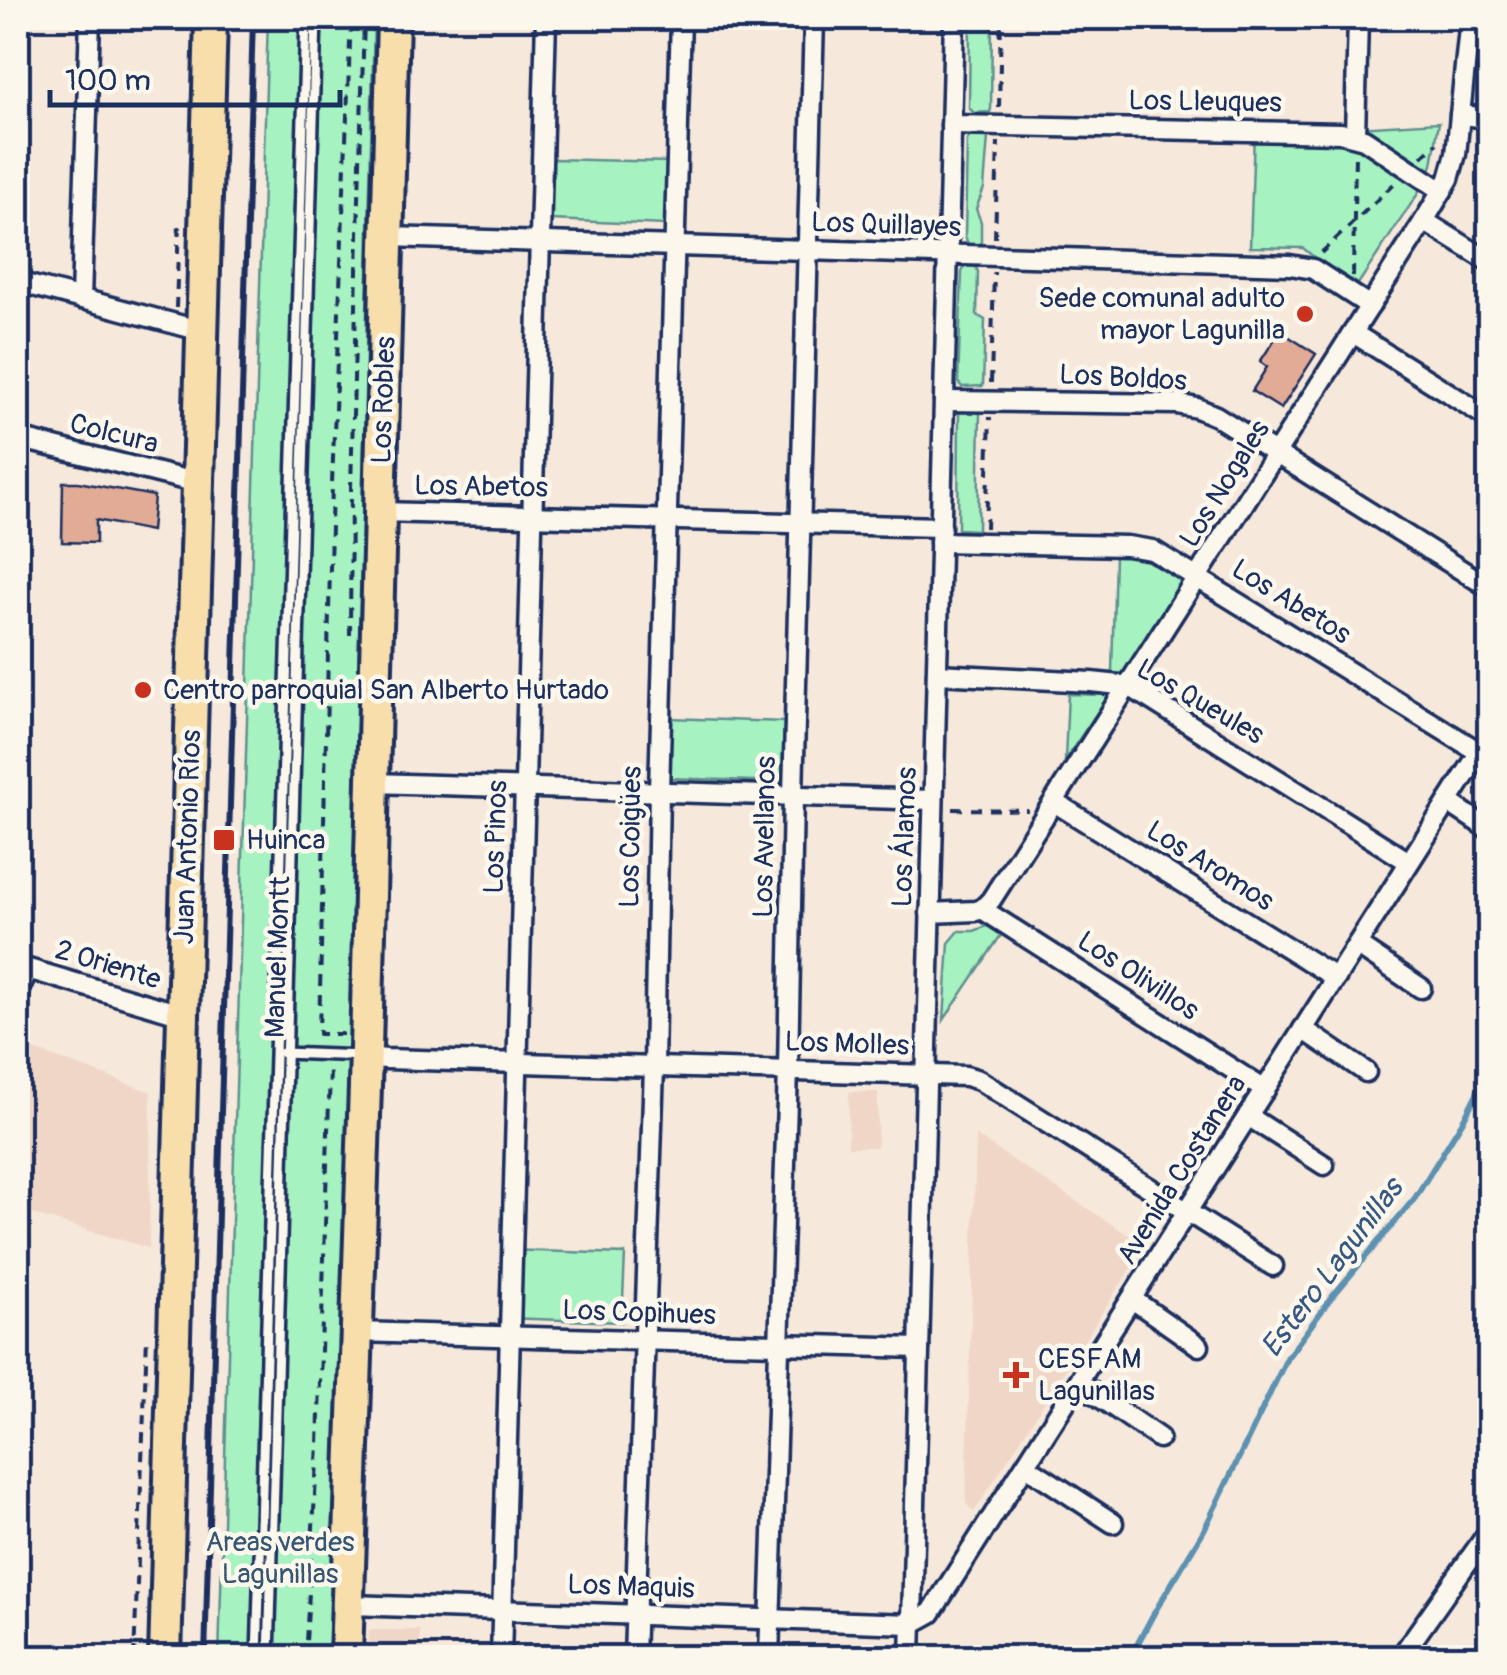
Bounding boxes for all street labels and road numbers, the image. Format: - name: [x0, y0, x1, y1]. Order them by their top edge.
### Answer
- street label: Los Lleuques: [1128, 83, 1282, 121]
- street label: Los Quillayes: [810, 205, 962, 245]
- street label: Los Robles: [364, 335, 404, 464]
- street label: Los Boldos: [1058, 357, 1188, 399]
- street label: Colcura: [66, 406, 162, 462]
- street label: Los Nogales: [1172, 413, 1278, 554]
- street label: Los Abetos: [414, 468, 549, 506]
- street label: Los Abetos: [1225, 552, 1357, 653]
- street label: Los Queules: [1130, 651, 1270, 753]
- street label: Juan Antonio Ríos: [167, 729, 209, 945]
- street label: Los Avellanos: [746, 755, 784, 918]
- street label: Los Coigües: [612, 765, 650, 908]
- street label: Los Álamos: [885, 766, 925, 908]
- street label: Los Pinos: [477, 779, 515, 894]
- street label: Los Aromos: [1140, 813, 1281, 919]
- street label: Manuel Montt: [258, 875, 298, 1038]
- street label: Los Olivillos: [1071, 924, 1206, 1029]
- street label: 2 Oriente: [51, 932, 165, 998]
- street label: Los Molles: [784, 1024, 910, 1064]
- street label: Avenida Costanera: [1110, 1069, 1254, 1271]
- street label: Los Copihues: [562, 1293, 717, 1333]
- street label: Los Maquis: [567, 1567, 696, 1607]

